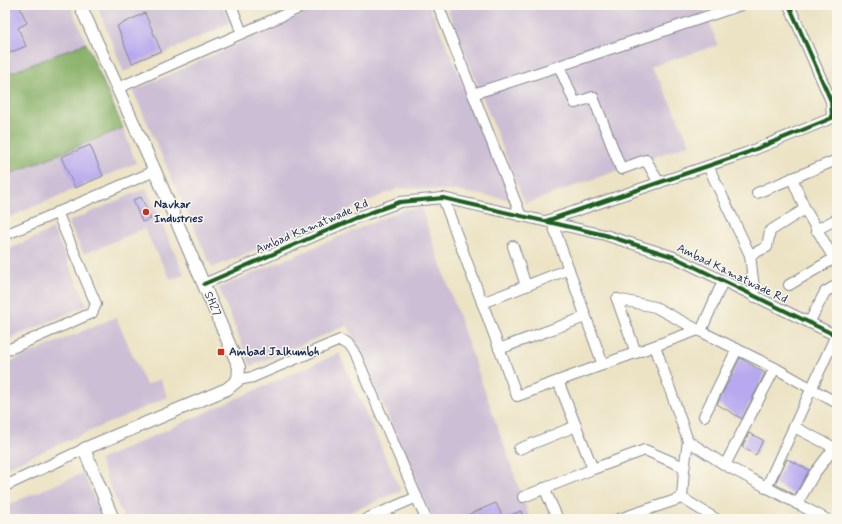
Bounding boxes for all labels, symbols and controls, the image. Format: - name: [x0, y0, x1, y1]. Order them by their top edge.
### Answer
- street label: Ambad Kamatwade Rd: [253, 196, 371, 258]
- place label: Navkar Industries: [154, 197, 204, 227]
- marker: Navkar Industries: [141, 207, 151, 217]
- street label: Ambad Kamatwade Rd: [674, 240, 790, 308]
- street label: SH27: [200, 289, 224, 319]
- place label: Ambad Jalkumbh: [229, 344, 320, 360]
- marker: Ambad Jalkumbh: [216, 347, 226, 357]

